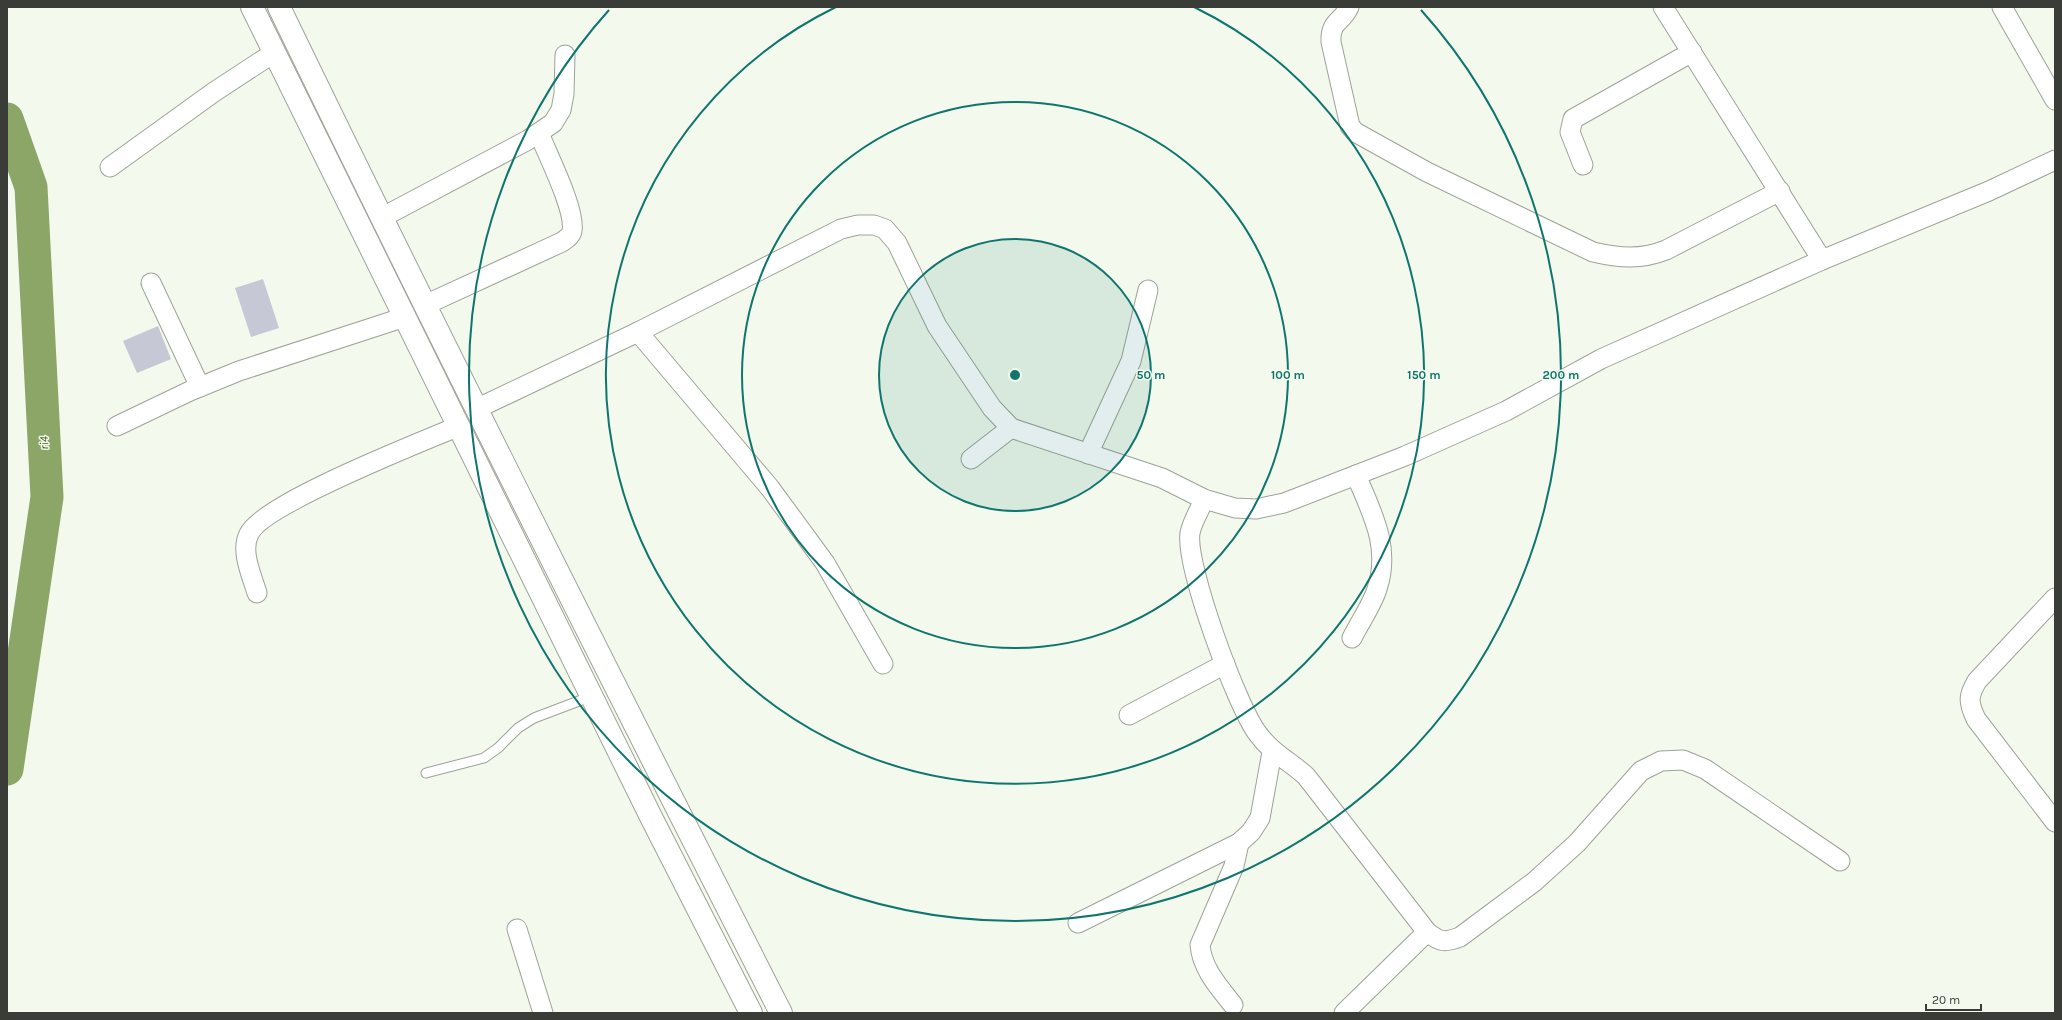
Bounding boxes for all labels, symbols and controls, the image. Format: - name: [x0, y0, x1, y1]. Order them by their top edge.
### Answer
- centre of rings: [1008, 368, 1022, 382]
- text: 50 m: [1137, 368, 1166, 382]
- text: 100 m: [1271, 368, 1305, 382]
- text: 150 m: [1407, 368, 1441, 382]
- text: 200 m: [1543, 368, 1579, 382]
- water label: ri4: [37, 435, 51, 450]
- scale bar: [1926, 986, 1981, 1012]
- text: 20 m: [1932, 993, 1960, 1007]

